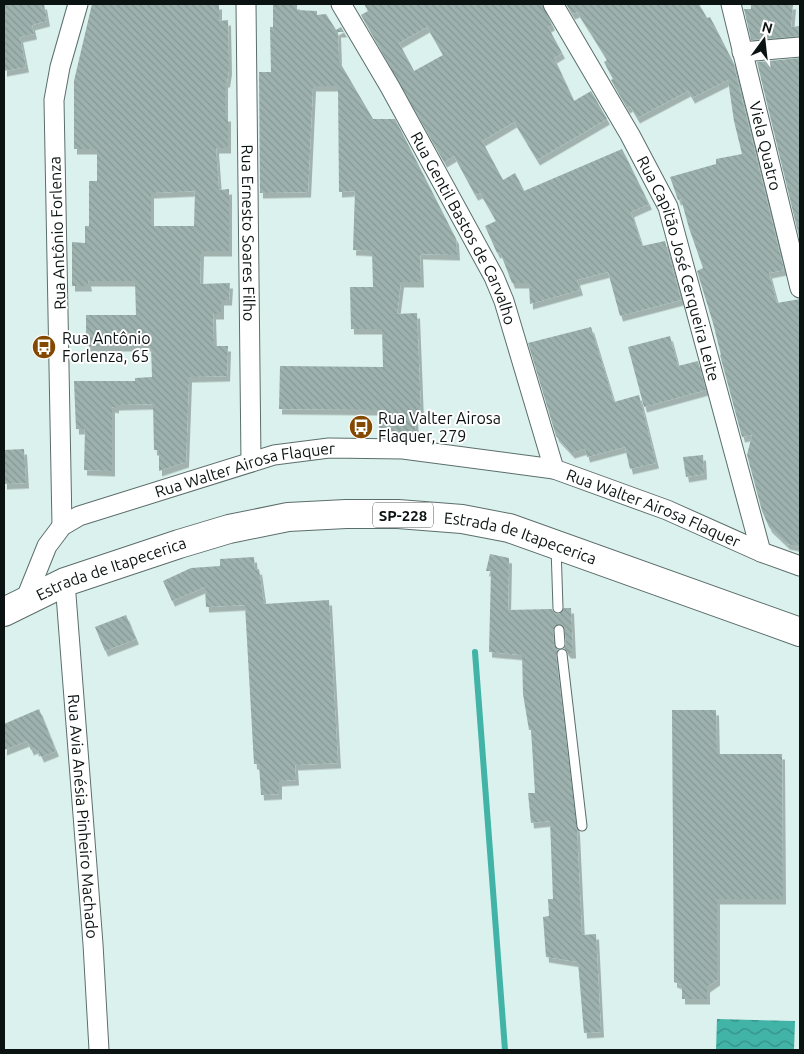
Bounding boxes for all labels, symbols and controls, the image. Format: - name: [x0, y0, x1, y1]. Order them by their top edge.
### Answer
- north arrow: [739, 15, 789, 65]
- text: N: [760, 18, 774, 37]
- street label: Viela Quatro: [746, 99, 785, 192]
- street label: Rua Gentil Bastos de Carvalho: [407, 129, 520, 327]
- street label: Rua Ernesto Soares Filho: [239, 144, 258, 322]
- street label: Rua Capitão José Cerqueira Leite: [634, 153, 724, 383]
- street label: Rua Antônio Forlenza: [45, 156, 69, 310]
- place label: Rua Antônio Forlenza, 65: [62, 329, 151, 365]
- bus stop icon: Rua Antônio Forlenza, 65: [31, 334, 57, 360]
- place label: Rua Valter Airosa Flaquer, 279: [378, 409, 501, 445]
- bus stop icon: Rua Valter Airosa Flaquer, 279: [348, 414, 374, 440]
- street label: Rua Walter Airosa Flaquer: [153, 439, 335, 501]
- street label: Rua Walter Airosa Flaquer: [564, 465, 743, 551]
- road number: SP-228: [373, 502, 433, 528]
- street label: Estrada de Itapecerica: [443, 509, 599, 568]
- street label: Estrada de Itapecerica: [33, 533, 188, 604]
- street label: Rua Avia Anésia Pinheiro Machado: [65, 693, 102, 939]

